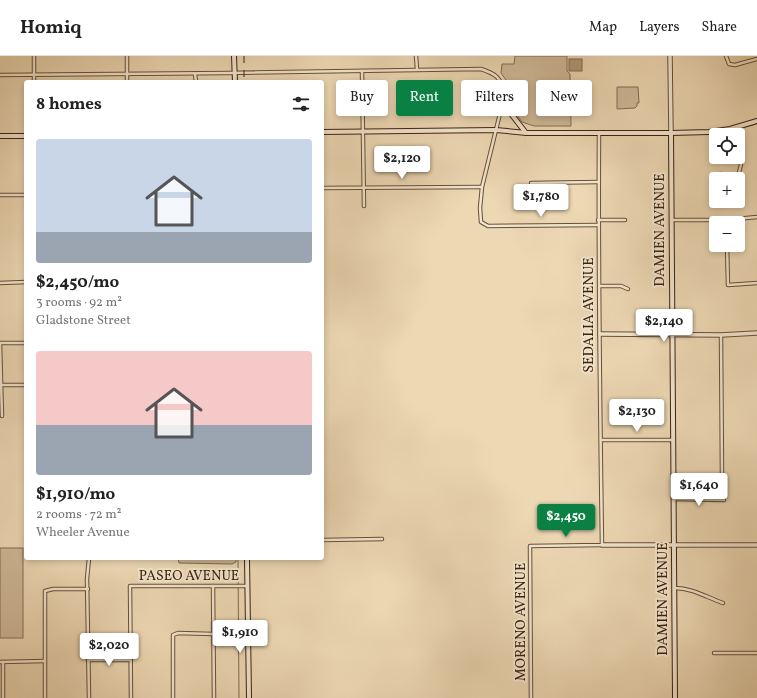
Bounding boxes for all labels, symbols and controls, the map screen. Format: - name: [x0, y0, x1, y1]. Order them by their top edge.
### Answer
- text: Homiq: [20, 15, 82, 41]
- text: Map: [589, 18, 617, 37]
- text: Layers: [639, 18, 679, 37]
- text: Share: [701, 18, 737, 37]
- chip: Buy: [336, 80, 388, 116]
- chip: Rent: [396, 80, 453, 116]
- chip: Filters: [461, 80, 528, 116]
- chip: New: [536, 80, 592, 116]
- text: 8 homes: [36, 93, 102, 116]
- icon: filters: [290, 93, 312, 115]
- map controls: [709, 128, 745, 252]
- button: locate: [709, 128, 745, 164]
- pin: $2,120: [369, 146, 435, 180]
- text: $2,120: [383, 150, 421, 168]
- icon: home: [138, 165, 210, 237]
- button: +: [709, 172, 745, 208]
- street label: DAMIEN AVENUE: [651, 173, 670, 287]
- pin: $1,780: [508, 184, 574, 218]
- text: $1,780: [523, 188, 559, 206]
- button: −: [709, 216, 745, 252]
- street label: SEDALIA AVENUE: [580, 257, 599, 373]
- text: $2,450/mo: [36, 271, 119, 294]
- text: 3 rooms · 92 m²: [36, 294, 122, 312]
- pin: $2,140: [631, 309, 697, 343]
- text: Gladstone Street: [36, 312, 131, 330]
- text: $2,140: [645, 313, 683, 331]
- icon: home: [138, 377, 210, 449]
- pin: $2,130: [604, 399, 670, 433]
- text: $2,130: [618, 403, 656, 421]
- pin: $1,640: [666, 473, 732, 507]
- text: $1,640: [680, 477, 718, 495]
- text: $1,910/mo: [36, 483, 115, 506]
- pin: $2,450: [533, 504, 599, 538]
- text: 2 rooms · 72 m²: [36, 506, 122, 524]
- text: $2,450: [546, 508, 586, 526]
- text: Wheeler Avenue: [36, 524, 130, 542]
- street label: DAMIEN AVENUE: [654, 542, 673, 656]
- street label: MORENO AVENUE: [512, 563, 531, 681]
- street label: PASEO AVENUE: [139, 567, 239, 586]
- pin: $1,910: [207, 620, 273, 654]
- text: $1,910: [222, 624, 258, 642]
- pin: $2,020: [76, 633, 142, 667]
- text: $2,020: [89, 637, 129, 655]

